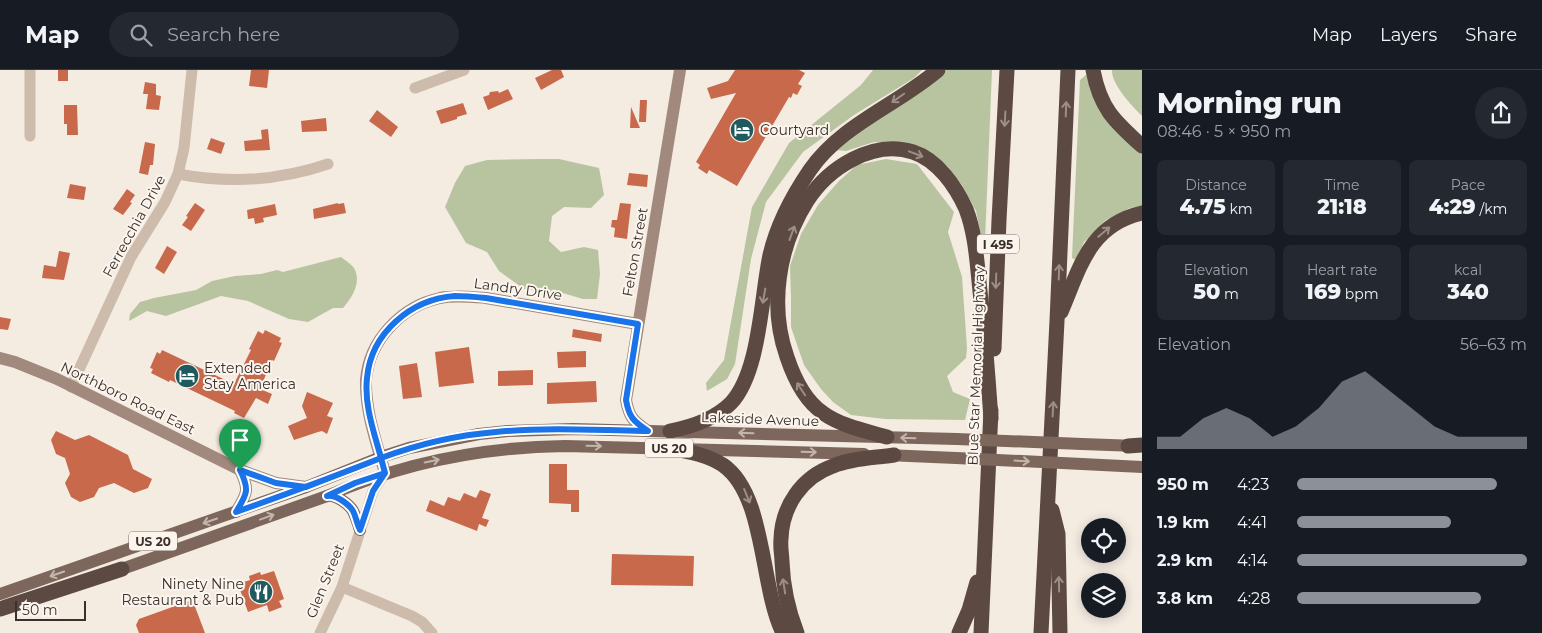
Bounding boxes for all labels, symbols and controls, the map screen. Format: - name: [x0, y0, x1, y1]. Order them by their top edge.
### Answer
- search box: [109, 12, 459, 57]
- text: Map: [25, 20, 79, 49]
- icon: search: [127, 21, 155, 49]
- text: Search here: [167, 23, 280, 46]
- text: Map: [1312, 24, 1352, 46]
- text: Layers: [1380, 24, 1437, 46]
- text: Share: [1465, 24, 1517, 46]
- text: Morning run: [1157, 86, 1342, 120]
- button: share: [1475, 87, 1527, 139]
- one-way arrow: [891, 93, 905, 103]
- one-way arrow: [1062, 102, 1071, 118]
- one-way arrow: [1000, 110, 1009, 126]
- hotel icon: Courtyard: [729, 117, 755, 143]
- place label: Courtyard: [760, 121, 829, 139]
- text: 08:46 · 5 × 950 m: [1157, 122, 1291, 141]
- one-way arrow: [907, 150, 923, 159]
- street label: Ferrecchia Drive: [99, 172, 169, 280]
- text: Distance: [1185, 176, 1247, 194]
- text: Time: [1324, 176, 1360, 194]
- text: Pace: [1451, 176, 1485, 194]
- text: 4.75: [1179, 194, 1226, 219]
- text: 21:18: [1317, 194, 1367, 219]
- text: 4:29: [1429, 194, 1476, 219]
- text: km: [1226, 200, 1253, 218]
- text: /km: [1476, 200, 1507, 218]
- street label: Felton Street: [618, 206, 652, 298]
- one-way arrow: [788, 225, 797, 241]
- one-way arrow: [1097, 226, 1110, 237]
- road number: I 495: [977, 234, 1019, 253]
- text: Elevation: [1184, 261, 1248, 279]
- text: Heart rate: [1307, 261, 1377, 279]
- text: kcal: [1454, 261, 1482, 279]
- one-way arrow: [1055, 264, 1064, 280]
- street label: Blue Star Memorial Highway: [964, 266, 988, 466]
- one-way arrow: [992, 273, 1001, 289]
- street label: Landry Drive: [473, 274, 563, 304]
- text: 50: [1193, 279, 1220, 304]
- text: 169: [1305, 279, 1341, 304]
- text: 340: [1447, 279, 1489, 304]
- text: m: [1220, 285, 1239, 303]
- text: bpm: [1341, 285, 1379, 303]
- one-way arrow: [758, 288, 768, 304]
- text: Elevation: [1157, 335, 1231, 354]
- text: 56–63 m: [1460, 335, 1527, 354]
- street label: Northboro Road East: [58, 358, 199, 439]
- place label: Extended Stay America: [204, 359, 296, 393]
- hotel icon: Extended Stay America: [174, 363, 200, 389]
- one-way arrow: [796, 382, 806, 396]
- one-way arrow: [1048, 401, 1058, 418]
- street label: Lakeside Avenue: [701, 408, 819, 430]
- pin: [219, 419, 261, 470]
- icon: arrive: [226, 426, 254, 454]
- one-way arrow: [738, 429, 754, 438]
- one-way arrow: [900, 433, 916, 442]
- road number: US 20: [645, 438, 693, 458]
- one-way arrow: [585, 441, 601, 451]
- one-way arrow: [800, 448, 816, 457]
- one-way arrow: [424, 456, 440, 465]
- one-way arrow: [1014, 457, 1030, 466]
- text: 950 m: [1157, 475, 1209, 494]
- text: 4:23: [1237, 475, 1269, 494]
- one-way arrow: [743, 489, 752, 504]
- one-way arrow: [259, 512, 274, 521]
- text: 1.9 km: [1157, 513, 1209, 532]
- text: 4:41: [1237, 513, 1267, 532]
- one-way arrow: [203, 517, 219, 526]
- map controls: [1081, 518, 1126, 618]
- button: locate: [1081, 518, 1126, 563]
- road number: US 20: [129, 532, 177, 551]
- street label: Glen Street: [302, 541, 348, 621]
- text: 2.9 km: [1157, 551, 1213, 570]
- text: 4:14: [1237, 551, 1267, 570]
- one-way arrow: [49, 570, 65, 580]
- button: layers: [1081, 573, 1126, 618]
- place label: Ninety Nine Restaurant & Pub: [121, 575, 244, 609]
- one-way arrow: [1054, 577, 1064, 593]
- restaurant icon: Ninety Nine Restaurant & Pub: [248, 579, 274, 605]
- one-way arrow: [779, 579, 789, 595]
- text: 3.8 km: [1157, 589, 1213, 608]
- text: 4:28: [1237, 589, 1270, 608]
- scale bar: [15, 598, 86, 621]
- text: 50 m: [22, 601, 58, 619]

